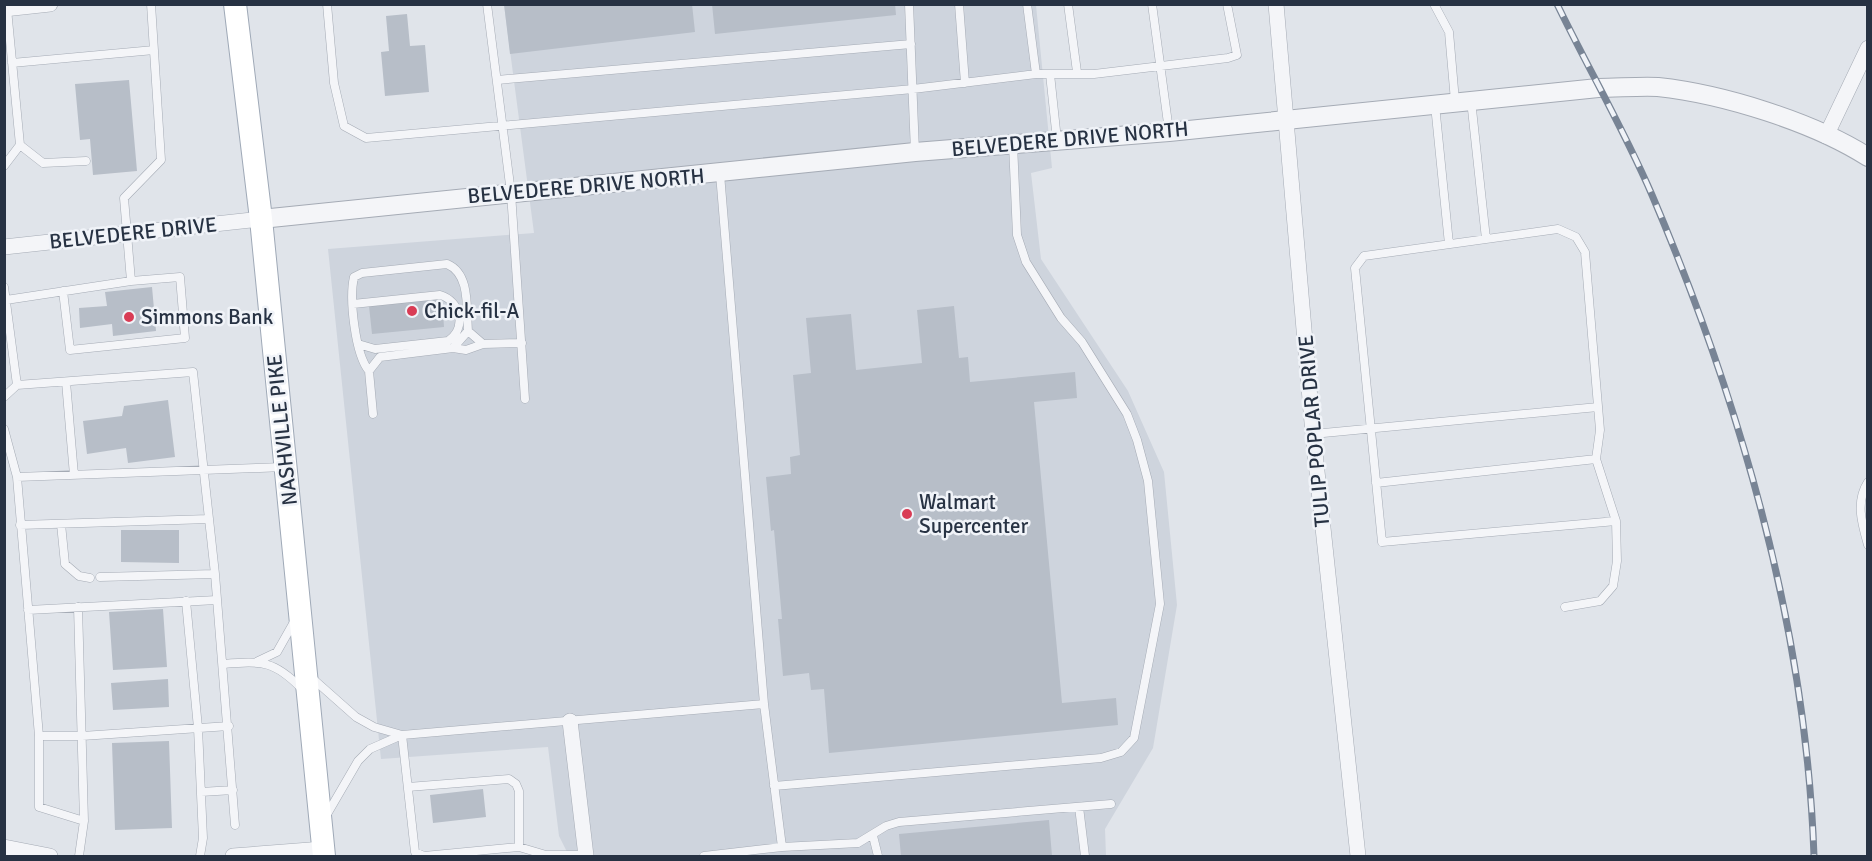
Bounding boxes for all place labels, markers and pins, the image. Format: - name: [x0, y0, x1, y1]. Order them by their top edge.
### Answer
- place label: Chick-fil-A: [424, 298, 520, 324]
- place label: Simmons Bank: [141, 304, 274, 330]
- marker: Chick-fil-A: [405, 304, 419, 318]
- marker: Simmons Bank: [122, 310, 136, 324]
- place label: Walmart Supercenter: [919, 489, 1029, 539]
- marker: Walmart Supercenter: [900, 507, 914, 521]

